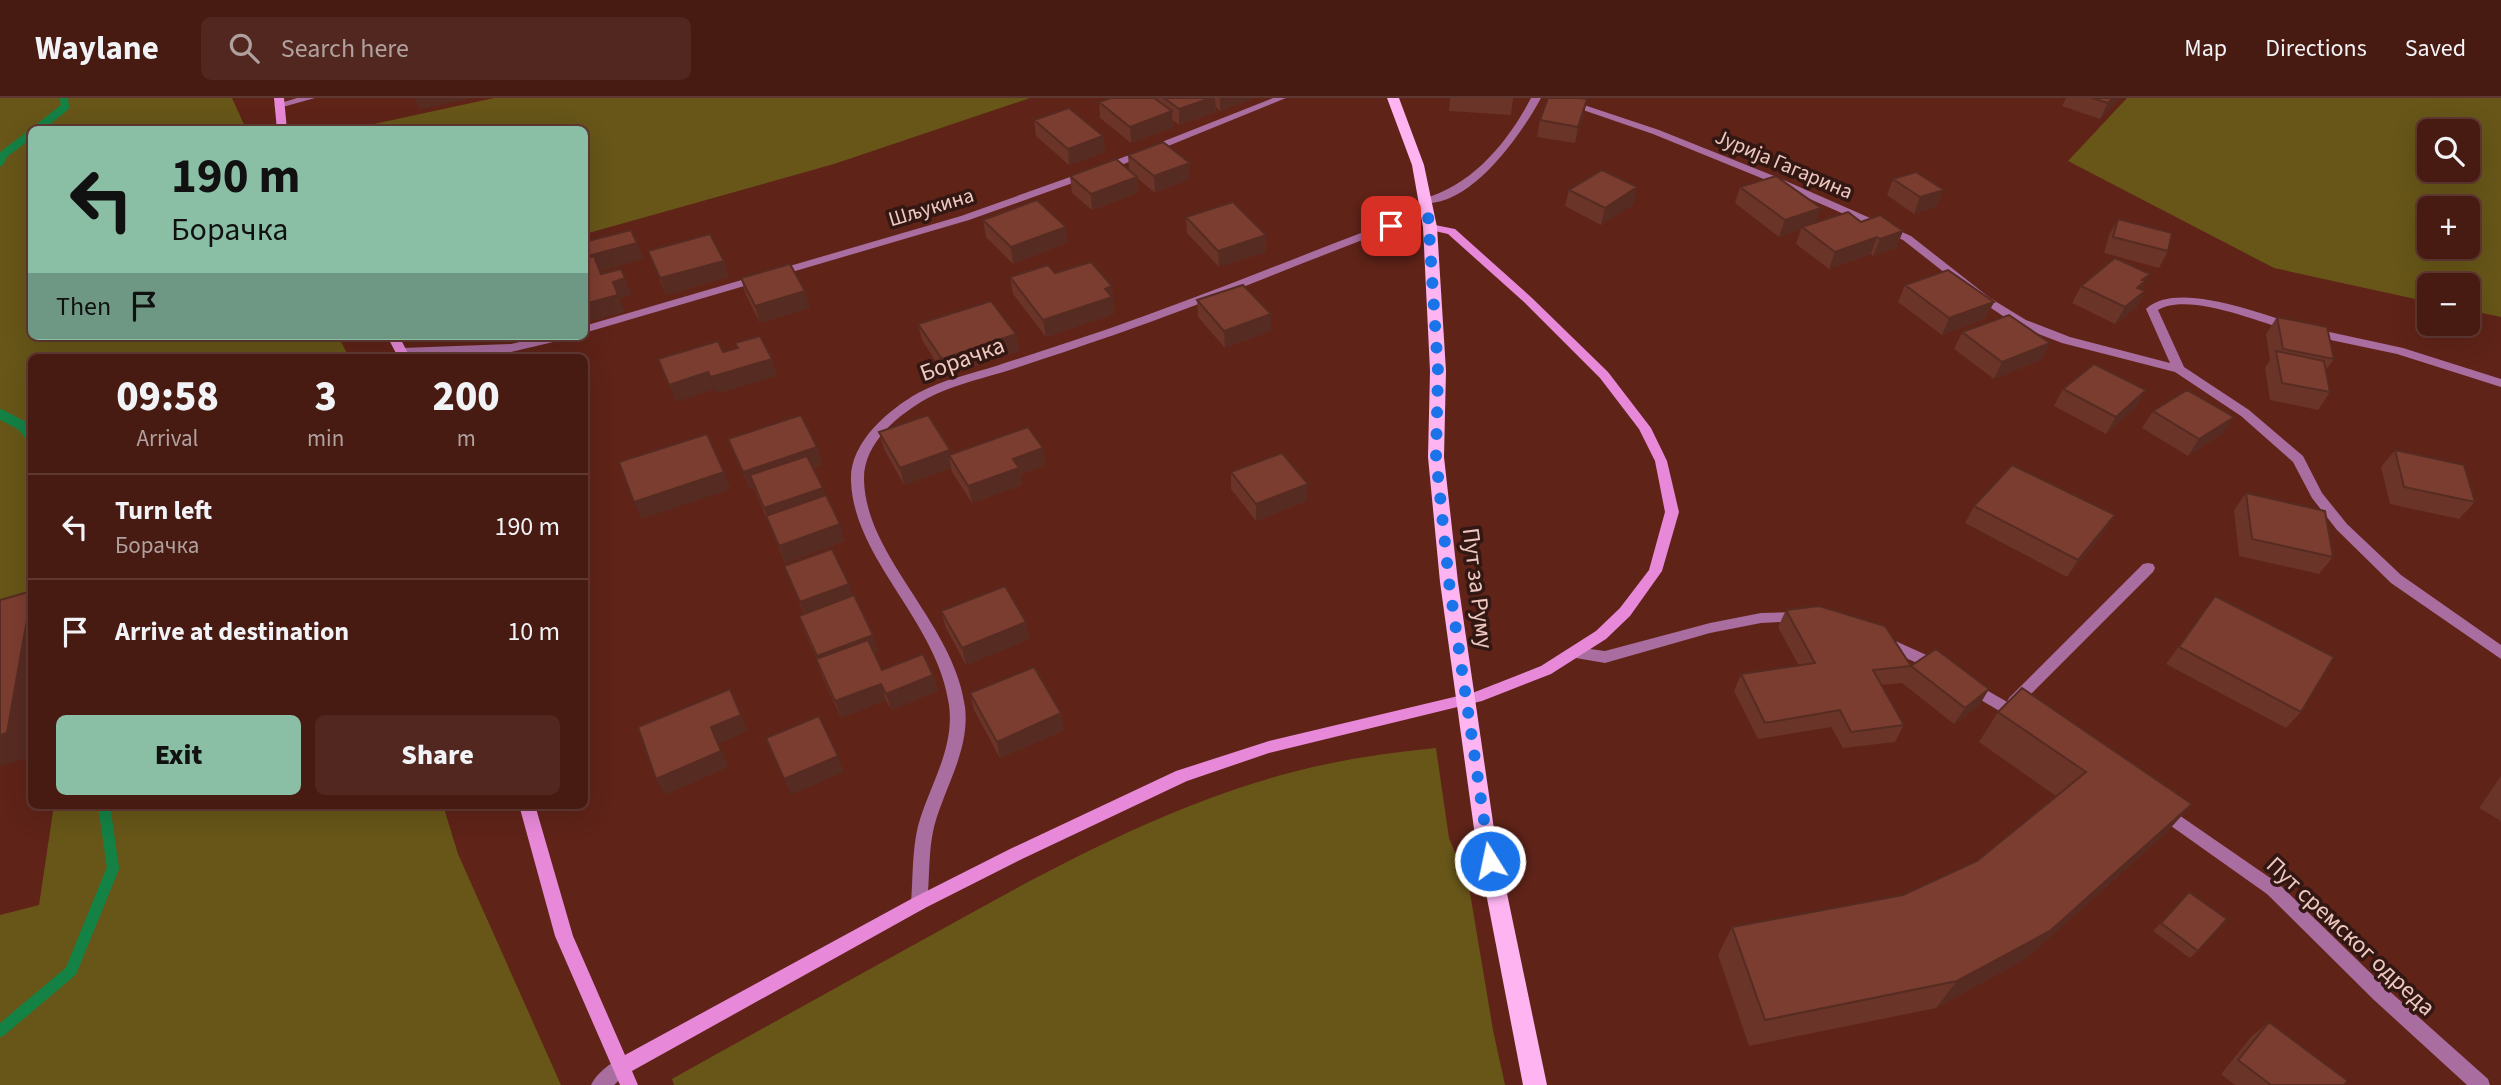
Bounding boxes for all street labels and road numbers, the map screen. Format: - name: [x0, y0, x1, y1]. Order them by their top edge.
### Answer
- street label: Јурија Гагарина: [1711, 121, 1857, 207]
- street label: Шљукина: [885, 180, 977, 234]
- street label: Борачка: [915, 328, 1010, 391]
- street label: Пут за Руму: [1453, 526, 1502, 651]
- street label: Пут сремског одреда: [2258, 848, 2443, 1024]

